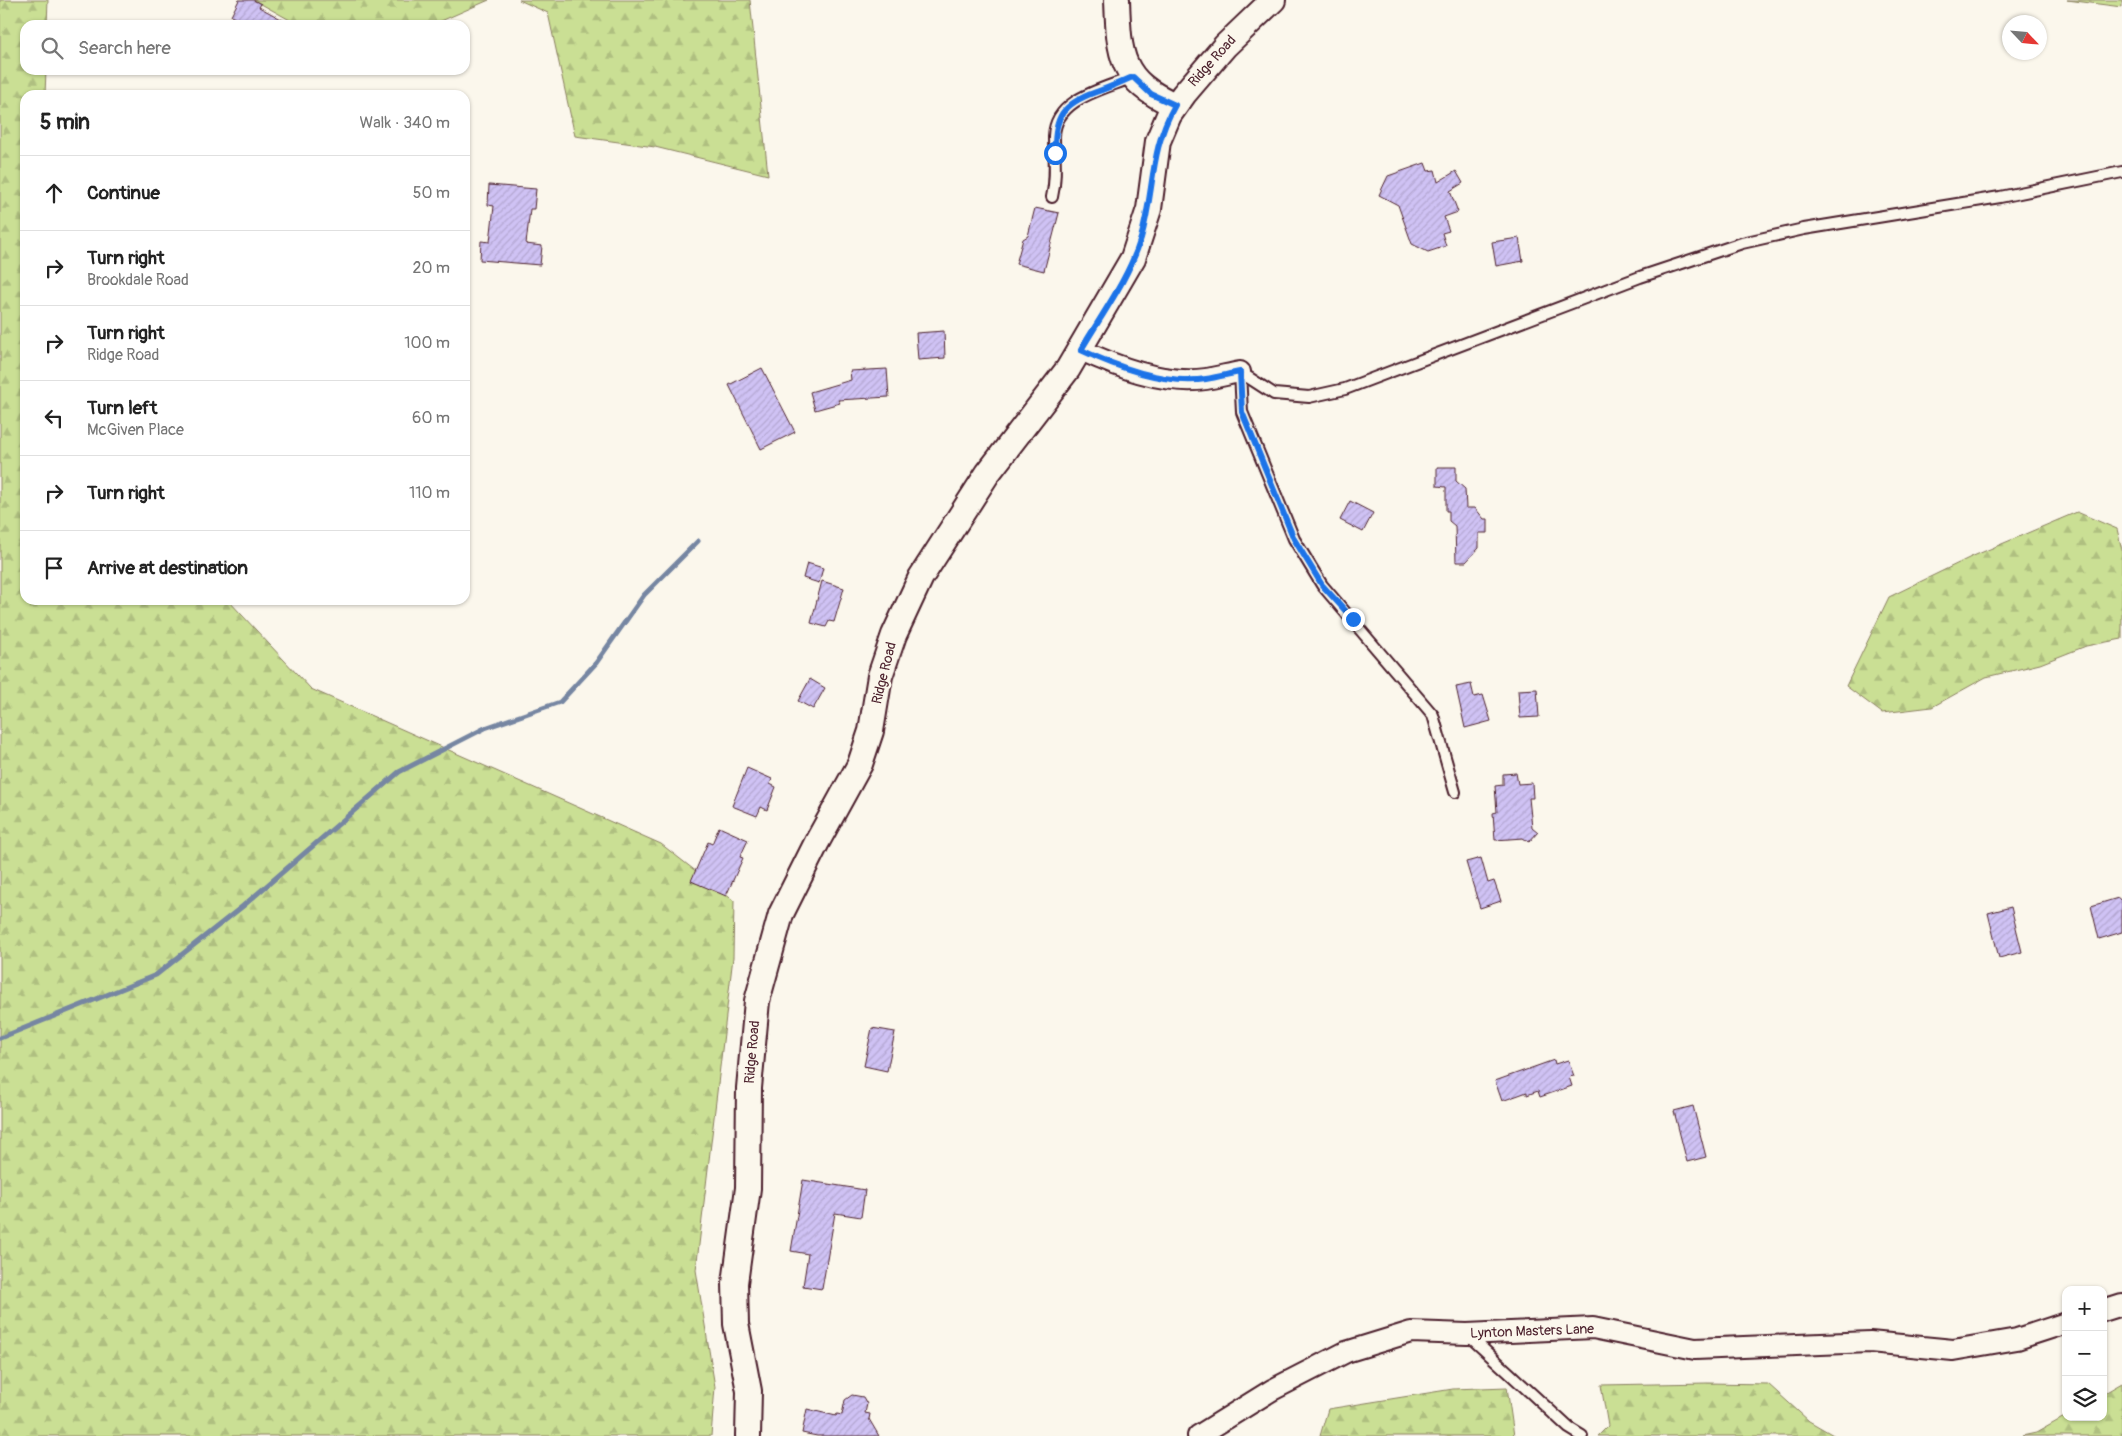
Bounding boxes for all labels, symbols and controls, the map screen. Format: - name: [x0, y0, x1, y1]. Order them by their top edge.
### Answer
- north arrow: [2002, 15, 2047, 60]
- search box: [20, 20, 470, 75]
- street label: Ridge Road: [1184, 32, 1240, 90]
- icon: search: [38, 34, 66, 62]
- text: Search here: [78, 36, 171, 60]
- text: 5 min: [40, 109, 90, 136]
- text: Walk · 340 m: [359, 113, 450, 133]
- route start: [1044, 142, 1067, 165]
- icon: ahead: [40, 179, 68, 207]
- text: Continue: [87, 181, 160, 205]
- text: 50 m: [413, 183, 450, 203]
- text: Turn right: [87, 246, 165, 270]
- icon: right: [40, 254, 68, 282]
- text: 20 m: [412, 258, 450, 278]
- text: Brookdale Road: [87, 270, 189, 290]
- text: Turn right: [87, 321, 165, 345]
- icon: right: [40, 329, 68, 357]
- text: 100 m: [404, 333, 450, 353]
- text: Ridge Road: [87, 345, 159, 365]
- text: Turn left: [87, 396, 157, 420]
- icon: left: [40, 404, 68, 432]
- text: 60 m: [412, 408, 450, 428]
- text: McGiven Place: [87, 420, 184, 440]
- icon: right: [40, 479, 68, 507]
- text: Turn right: [87, 481, 165, 505]
- text: 110 m: [409, 483, 450, 503]
- icon: arrive: [40, 554, 68, 582]
- text: Arrive at destination: [87, 556, 248, 580]
- route end: [1342, 608, 1365, 631]
- street label: Ridge Road: [868, 640, 900, 706]
- street label: Ridge Road: [741, 1020, 763, 1084]
- map controls: [2062, 1286, 2107, 1421]
- button: +: [2062, 1286, 2107, 1331]
- street label: Lynton Masters Lane: [1470, 1320, 1594, 1342]
- button: −: [2062, 1331, 2107, 1376]
- button: layers: [2062, 1376, 2107, 1421]

